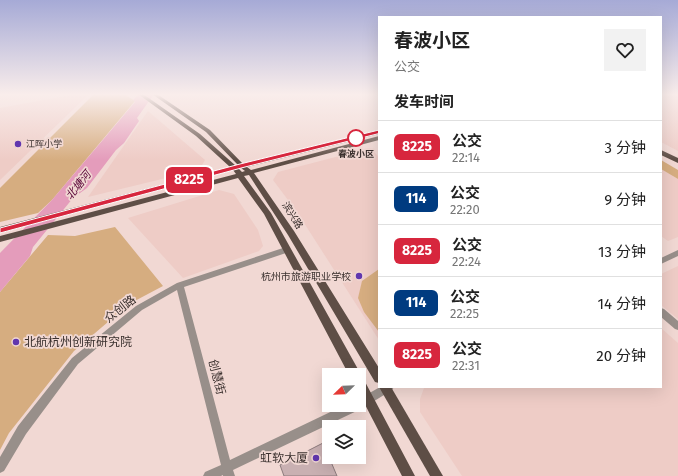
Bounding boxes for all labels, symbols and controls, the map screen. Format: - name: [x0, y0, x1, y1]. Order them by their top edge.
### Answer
- text: 春波小区: [394, 29, 470, 52]
- button: heart: [604, 29, 646, 71]
- text: 公交: [394, 59, 420, 74]
- text: 发车时间: [394, 93, 454, 111]
- marker: 春波小区: [347, 129, 365, 147]
- text: 公交: [452, 132, 482, 150]
- text: 8225: [402, 138, 432, 155]
- marker: 江晖小学: [13, 139, 23, 149]
- place label: 江晖小学: [26, 139, 62, 149]
- text: 3 分钟: [605, 139, 646, 157]
- place label: 春波小区: [338, 149, 374, 159]
- text: 22:14: [452, 150, 480, 165]
- water label: 北塘河: [63, 167, 95, 202]
- line badge: 8225: [161, 167, 217, 193]
- text: 8225: [174, 171, 204, 188]
- text: 公交: [450, 184, 480, 202]
- text: 114: [406, 190, 426, 207]
- text: 9 分钟: [604, 191, 646, 209]
- street label: 滨兴路: [279, 200, 305, 231]
- text: 22:20: [450, 202, 480, 217]
- text: 公交: [452, 236, 482, 254]
- text: 8225: [402, 242, 432, 259]
- text: 13 分钟: [598, 243, 646, 261]
- text: 22:24: [452, 254, 481, 269]
- place label: 杭州市旅游职业学校: [261, 271, 351, 283]
- marker: 杭州市旅游职业学校: [354, 271, 364, 281]
- text: 公交: [450, 288, 480, 306]
- street label: 众创路: [102, 292, 138, 326]
- text: 114: [406, 294, 426, 311]
- text: 14 分钟: [598, 295, 646, 313]
- text: 22:25: [450, 306, 479, 321]
- place label: 北航杭州创新研究院: [24, 335, 132, 349]
- marker: 北航杭州创新研究院: [11, 337, 21, 347]
- text: 公交: [452, 340, 482, 358]
- text: 8225: [402, 346, 432, 363]
- text: 20 分钟: [596, 347, 646, 365]
- street label: 创慧街: [206, 358, 228, 396]
- text: 22:31: [452, 358, 480, 373]
- north arrow: [322, 368, 366, 412]
- map controls: [322, 368, 366, 464]
- button: layers: [322, 420, 366, 464]
- place label: 虹软大厦: [260, 451, 308, 465]
- marker: 虹软大厦: [311, 453, 321, 463]

